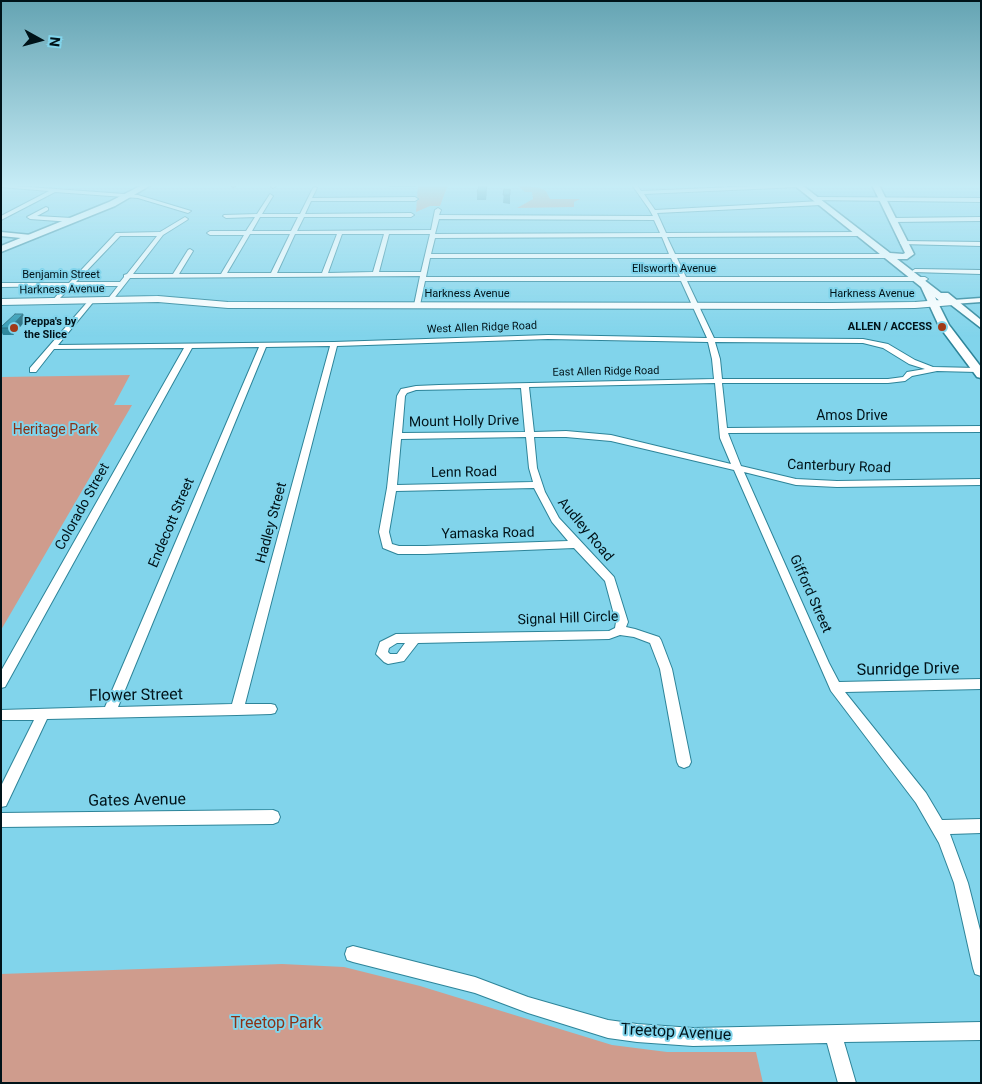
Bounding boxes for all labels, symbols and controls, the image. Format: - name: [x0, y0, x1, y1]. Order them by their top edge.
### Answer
- north arrow: [15, 15, 65, 65]
- text: N: [46, 36, 63, 48]
- street label: Ellsworth Avenue: [632, 262, 716, 276]
- street label: Benjamin Street: [22, 268, 100, 282]
- street label: Harkness Avenue: [19, 283, 105, 297]
- street label: Harkness Avenue: [424, 287, 510, 301]
- street label: Harkness Avenue: [829, 287, 915, 301]
- place label: Peppa's by the Slice: [24, 315, 76, 341]
- street label: West Allen Ridge Road: [427, 319, 537, 337]
- place label: ALLEN / ACCESS: [848, 320, 932, 334]
- marker: ALLEN / ACCESS: [936, 321, 948, 333]
- marker: Peppa's by the Slice: [8, 322, 20, 334]
- street label: East Allen Ridge Road: [552, 364, 660, 380]
- street label: Amos Drive: [816, 408, 888, 424]
- street label: Mount Holly Drive: [409, 413, 519, 431]
- park label: Heritage Park: [13, 422, 97, 438]
- street label: Canterbury Road: [787, 457, 891, 477]
- street label: Colorado Street: [52, 461, 114, 553]
- street label: Lenn Road: [431, 464, 497, 482]
- street label: Endecott Street: [146, 476, 198, 570]
- street label: Hadley Street: [253, 481, 291, 565]
- street label: Audley Road: [554, 495, 616, 565]
- street label: Yamaska Road: [441, 525, 535, 543]
- street label: Gifford Street: [785, 552, 835, 636]
- street label: Signal Hill Circle: [517, 609, 619, 629]
- street label: Sunridge Drive: [856, 660, 960, 680]
- street label: Flower Street: [89, 686, 183, 706]
- street label: Gates Avenue: [88, 791, 186, 811]
- park label: Treetop Park: [231, 1014, 321, 1034]
- street label: Treetop Avenue: [620, 1021, 732, 1045]

